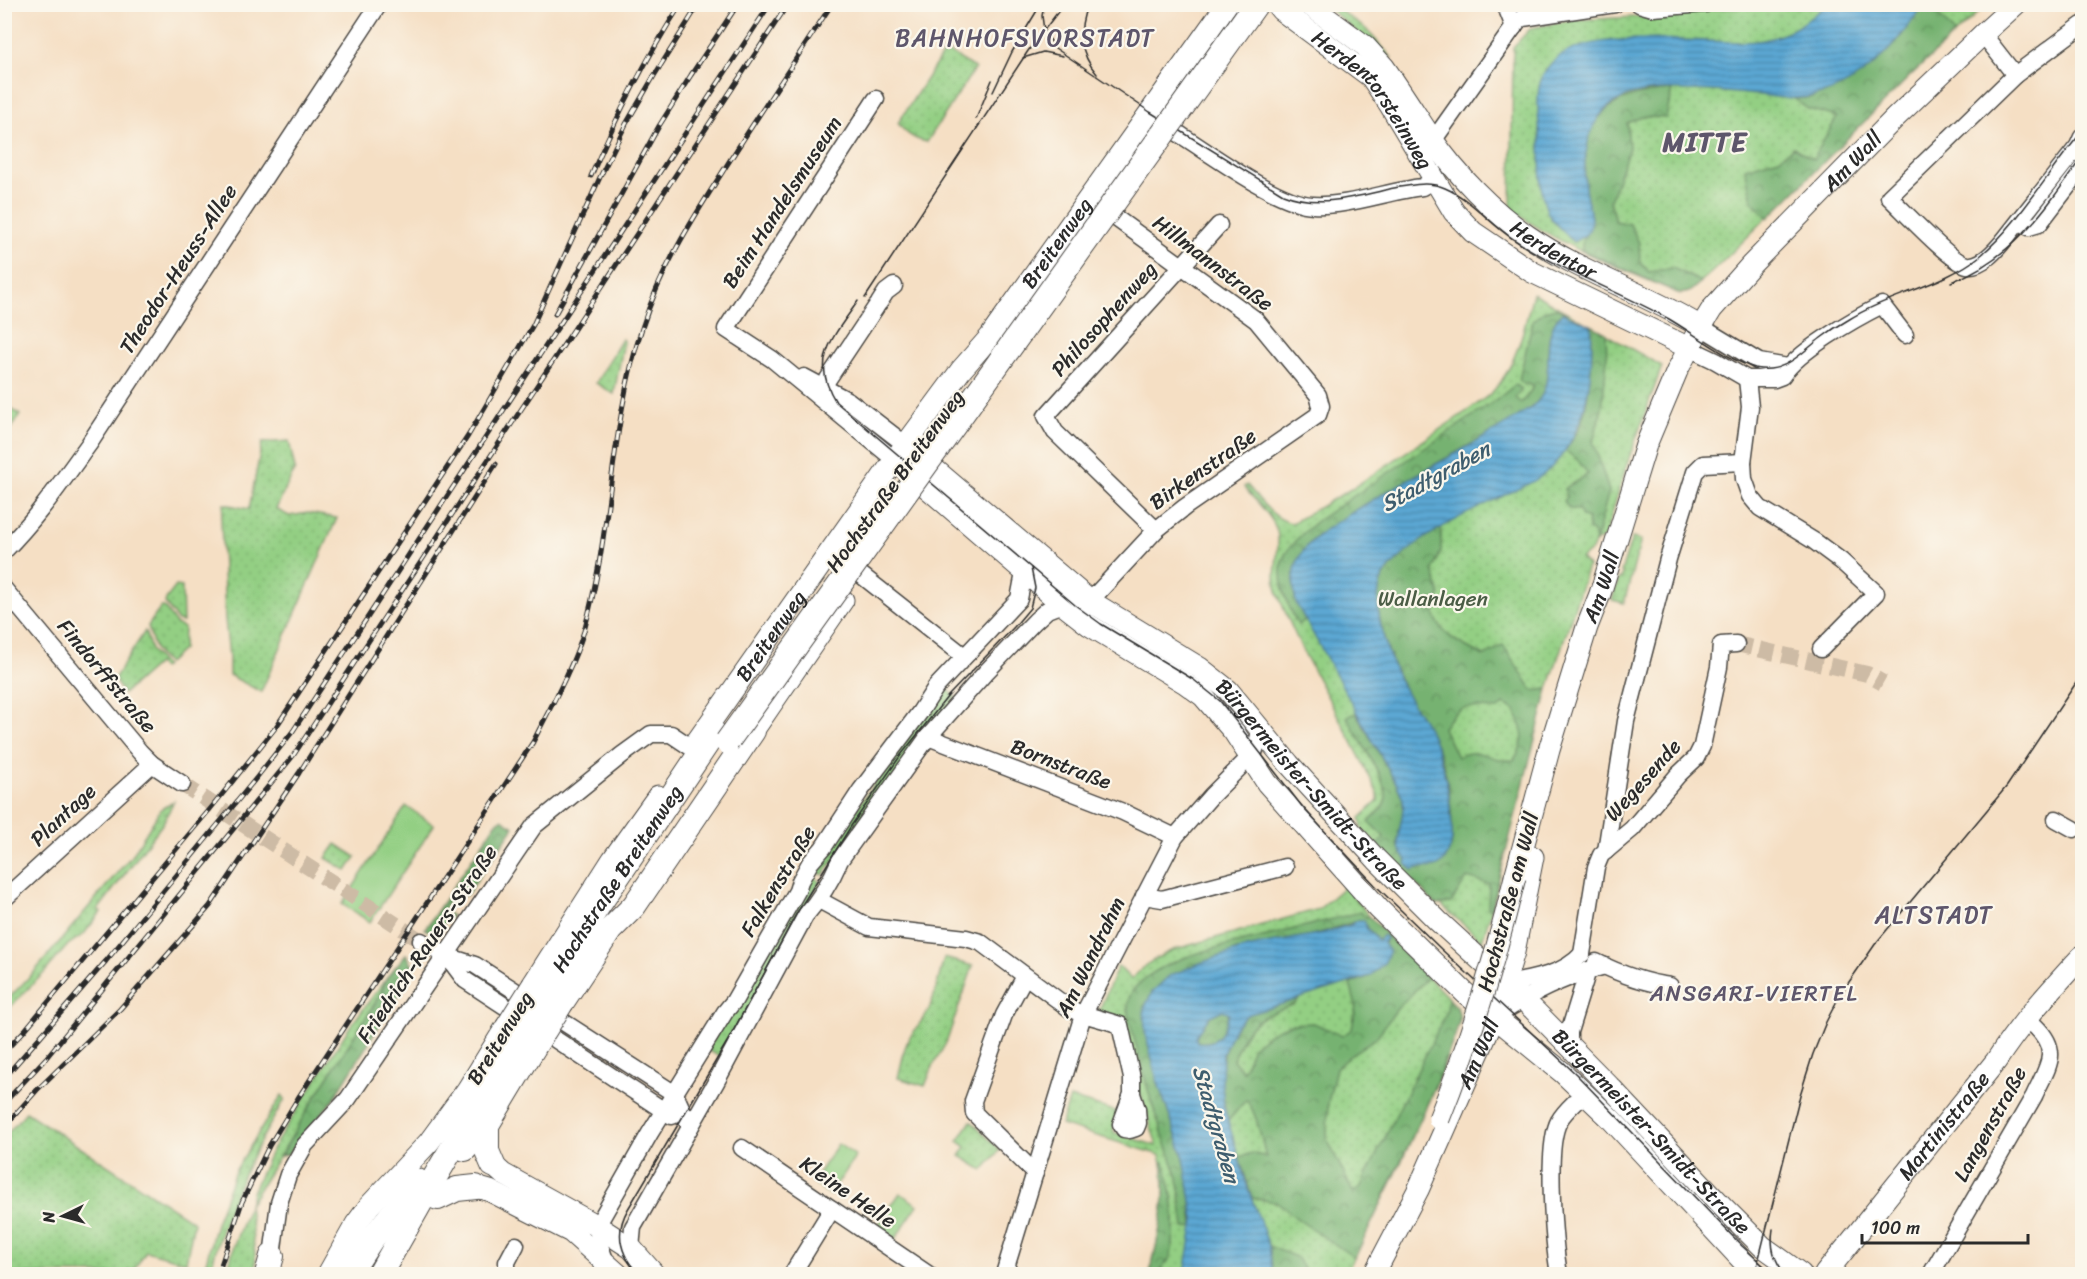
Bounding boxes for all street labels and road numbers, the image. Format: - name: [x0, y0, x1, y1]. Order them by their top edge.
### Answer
- street label: Herdentorsteinweg: [1303, 20, 1444, 177]
- street label: Beim Handelsmuseum: [712, 108, 852, 296]
- street label: Am Wall: [1812, 121, 1893, 202]
- street label: Theodor-Heuss-Allee: [108, 176, 248, 362]
- street label: Breitenweg: [1011, 189, 1103, 297]
- street label: Hillmannstraße: [1144, 204, 1282, 322]
- street label: Herdentor: [1502, 210, 1605, 291]
- street label: Philosophenweg: [1041, 252, 1167, 386]
- street label: Hochstraße Breitenweg: [815, 381, 975, 581]
- street label: Birkenstraße: [1141, 418, 1265, 520]
- street label: Am Wall: [1571, 545, 1632, 630]
- street label: Breitenweg: [725, 582, 817, 690]
- street label: Findorffstraße: [47, 610, 167, 742]
- street label: Bürgermeister-Smidt-Straße: [1207, 668, 1417, 900]
- street label: Bornstraße: [1005, 727, 1117, 801]
- street label: Wegesende: [1595, 729, 1691, 830]
- street label: Plantage: [21, 774, 105, 856]
- street label: Hochstraße Breitenweg: [541, 776, 694, 981]
- street label: Hochstraße am Wall: [1466, 807, 1551, 996]
- street label: Falkenstraße: [730, 818, 826, 944]
- street label: Friedrich-Rauers-Straße: [346, 837, 508, 1051]
- street label: Am Wandrahm: [1044, 890, 1136, 1025]
- street label: Breitenweg: [456, 983, 544, 1093]
- street label: Am Wall: [1446, 1011, 1511, 1096]
- street label: Bürgermeister-Smidt-Straße: [1543, 1019, 1760, 1244]
- street label: Langenstraße: [1942, 1059, 2038, 1189]
- street label: Martinistraße: [1888, 1062, 2000, 1189]
- street label: Kleine Helle: [791, 1145, 905, 1239]

